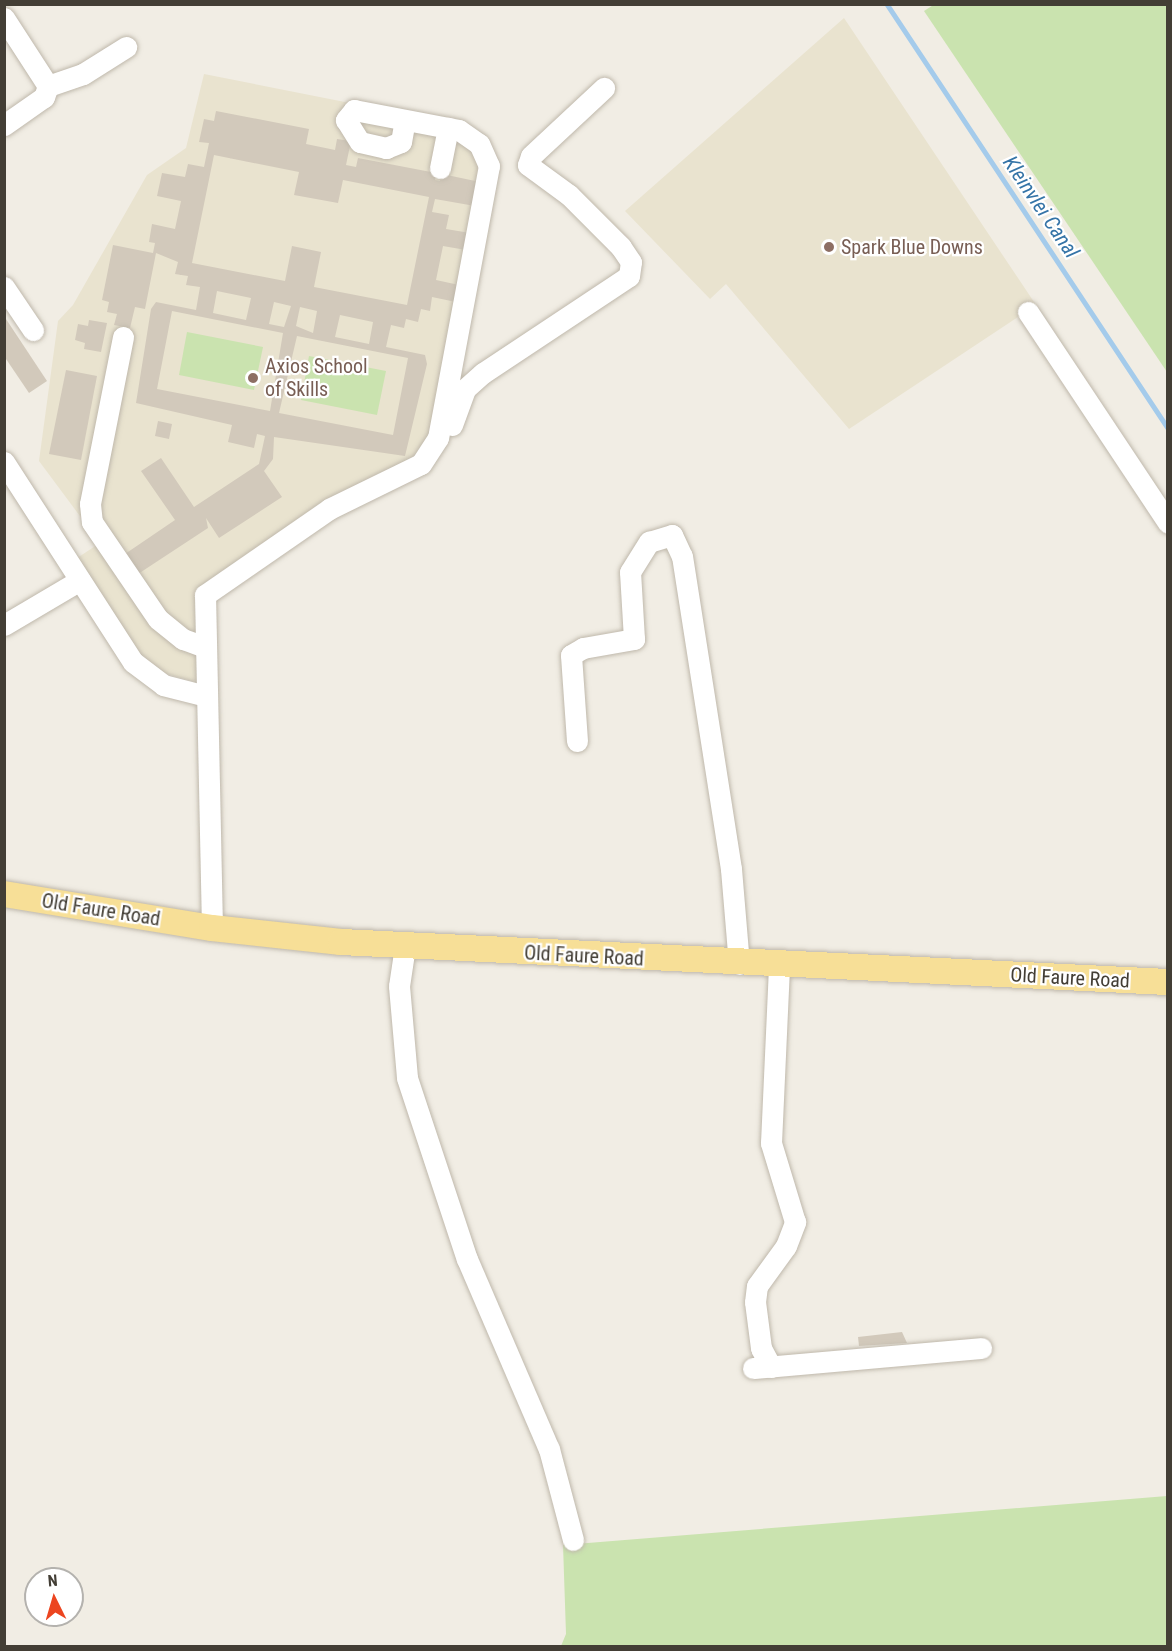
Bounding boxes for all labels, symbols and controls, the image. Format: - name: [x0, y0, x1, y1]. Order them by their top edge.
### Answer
- water label: Kleinvlei Canal: [998, 151, 1084, 263]
- place label: Spark Blue Downs: [841, 235, 983, 259]
- marker: Spark Blue Downs: [822, 240, 836, 254]
- place label: Axios School of Skills: [265, 354, 368, 401]
- marker: Axios School of Skills: [246, 371, 260, 385]
- street label: Old Faure Road: [40, 889, 162, 931]
- street label: Old Faure Road: [524, 941, 644, 971]
- street label: Old Faure Road: [1010, 963, 1130, 993]
- north arrow: [24, 1567, 84, 1627]
- text: N: [47, 1571, 58, 1590]

